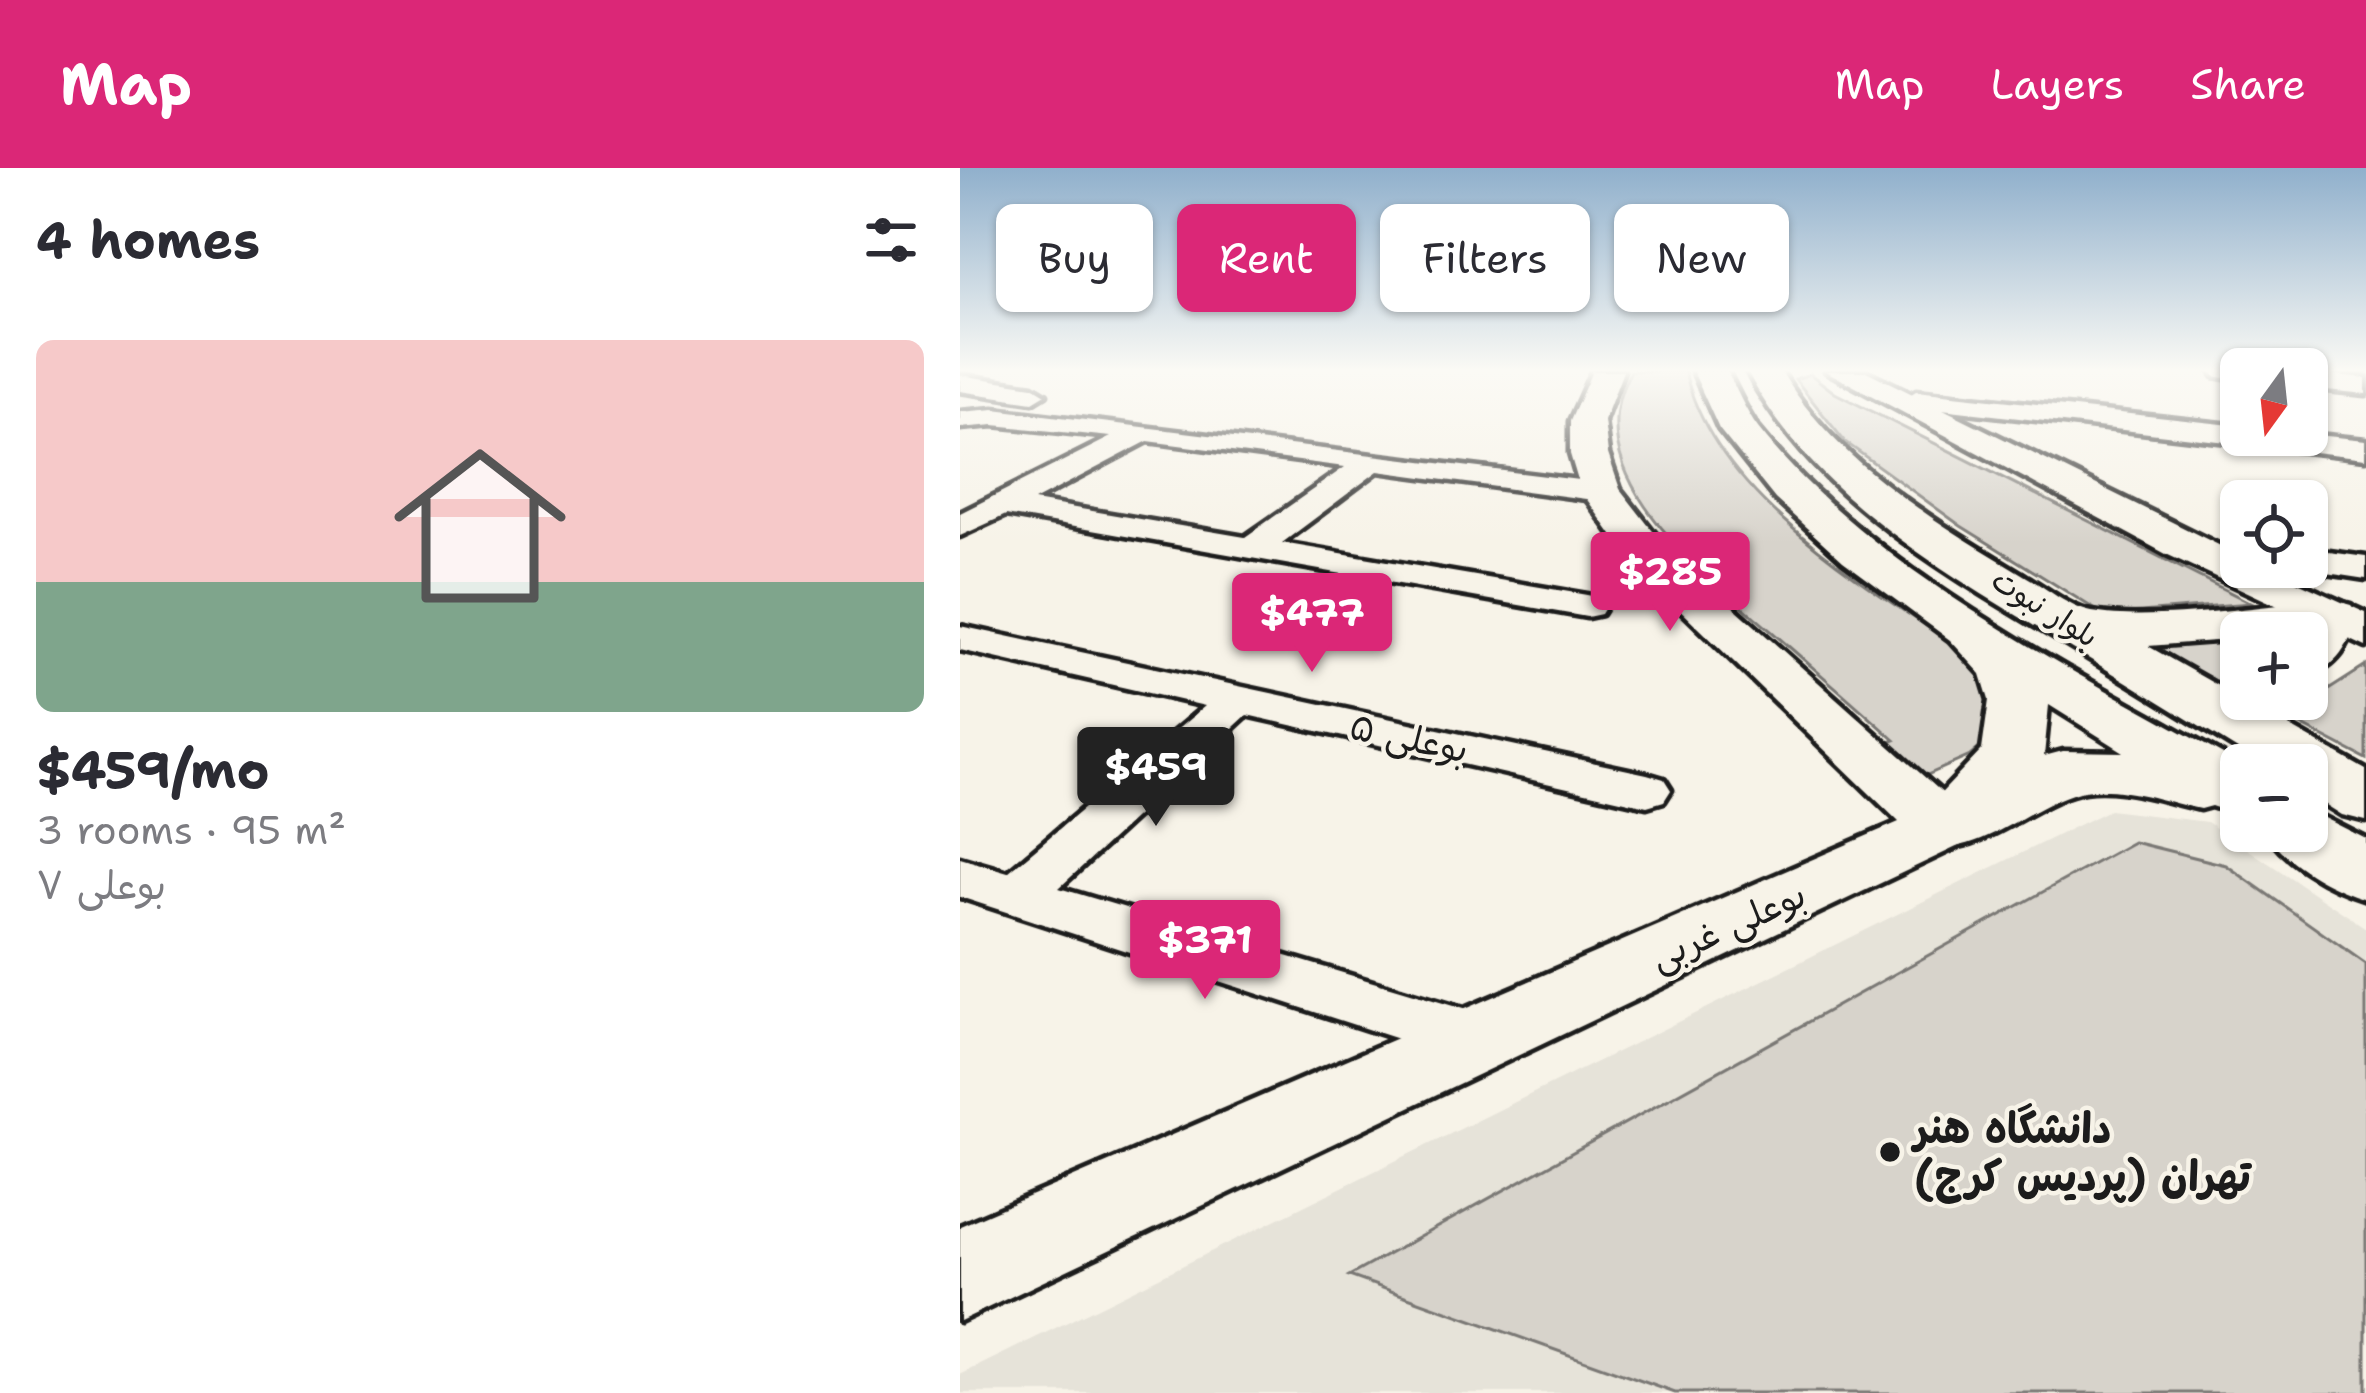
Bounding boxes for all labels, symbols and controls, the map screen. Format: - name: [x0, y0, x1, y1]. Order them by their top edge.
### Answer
- text: Map: [60, 46, 192, 122]
- text: Map: [1835, 56, 1925, 112]
- text: Layers: [1991, 56, 2124, 112]
- text: Share: [2190, 56, 2306, 112]
- chip: Buy: [996, 204, 1153, 312]
- chip: Rent: [1177, 204, 1356, 312]
- chip: Filters: [1380, 204, 1590, 312]
- chip: New: [1614, 204, 1789, 312]
- text: 4 homes: [36, 206, 260, 274]
- icon: filters: [858, 207, 924, 273]
- north arrow: [2220, 348, 2328, 456]
- map controls: [2220, 348, 2328, 852]
- icon: home: [372, 418, 588, 634]
- button: locate: [2220, 480, 2328, 588]
- pin: $285: [1599, 532, 1741, 634]
- text: $285: [1618, 545, 1722, 597]
- street label: بلوار نبوت: [1984, 559, 2106, 657]
- pin: $477: [1241, 573, 1383, 675]
- text: $477: [1259, 586, 1365, 638]
- button: +: [2220, 612, 2328, 720]
- street label: بوعلی ۵: [1345, 702, 1473, 774]
- pin: $459: [1085, 727, 1227, 829]
- text: $459/mo: [36, 736, 270, 804]
- text: $459: [1104, 740, 1208, 792]
- button: −: [2220, 744, 2328, 852]
- text: 3 rooms · 95 m²: [36, 804, 346, 856]
- text: بوعلی ۷: [36, 859, 166, 911]
- street label: بوعلی غربی: [1642, 870, 1814, 982]
- pin: $371: [1134, 900, 1276, 1002]
- text: $371: [1157, 913, 1253, 965]
- place label: دانشگاه هنر تهران (پردیس کرج): [1910, 1100, 2253, 1204]
- marker: دانشگاه هنر تهران (پردیس کرج): [1877, 1139, 1903, 1165]

